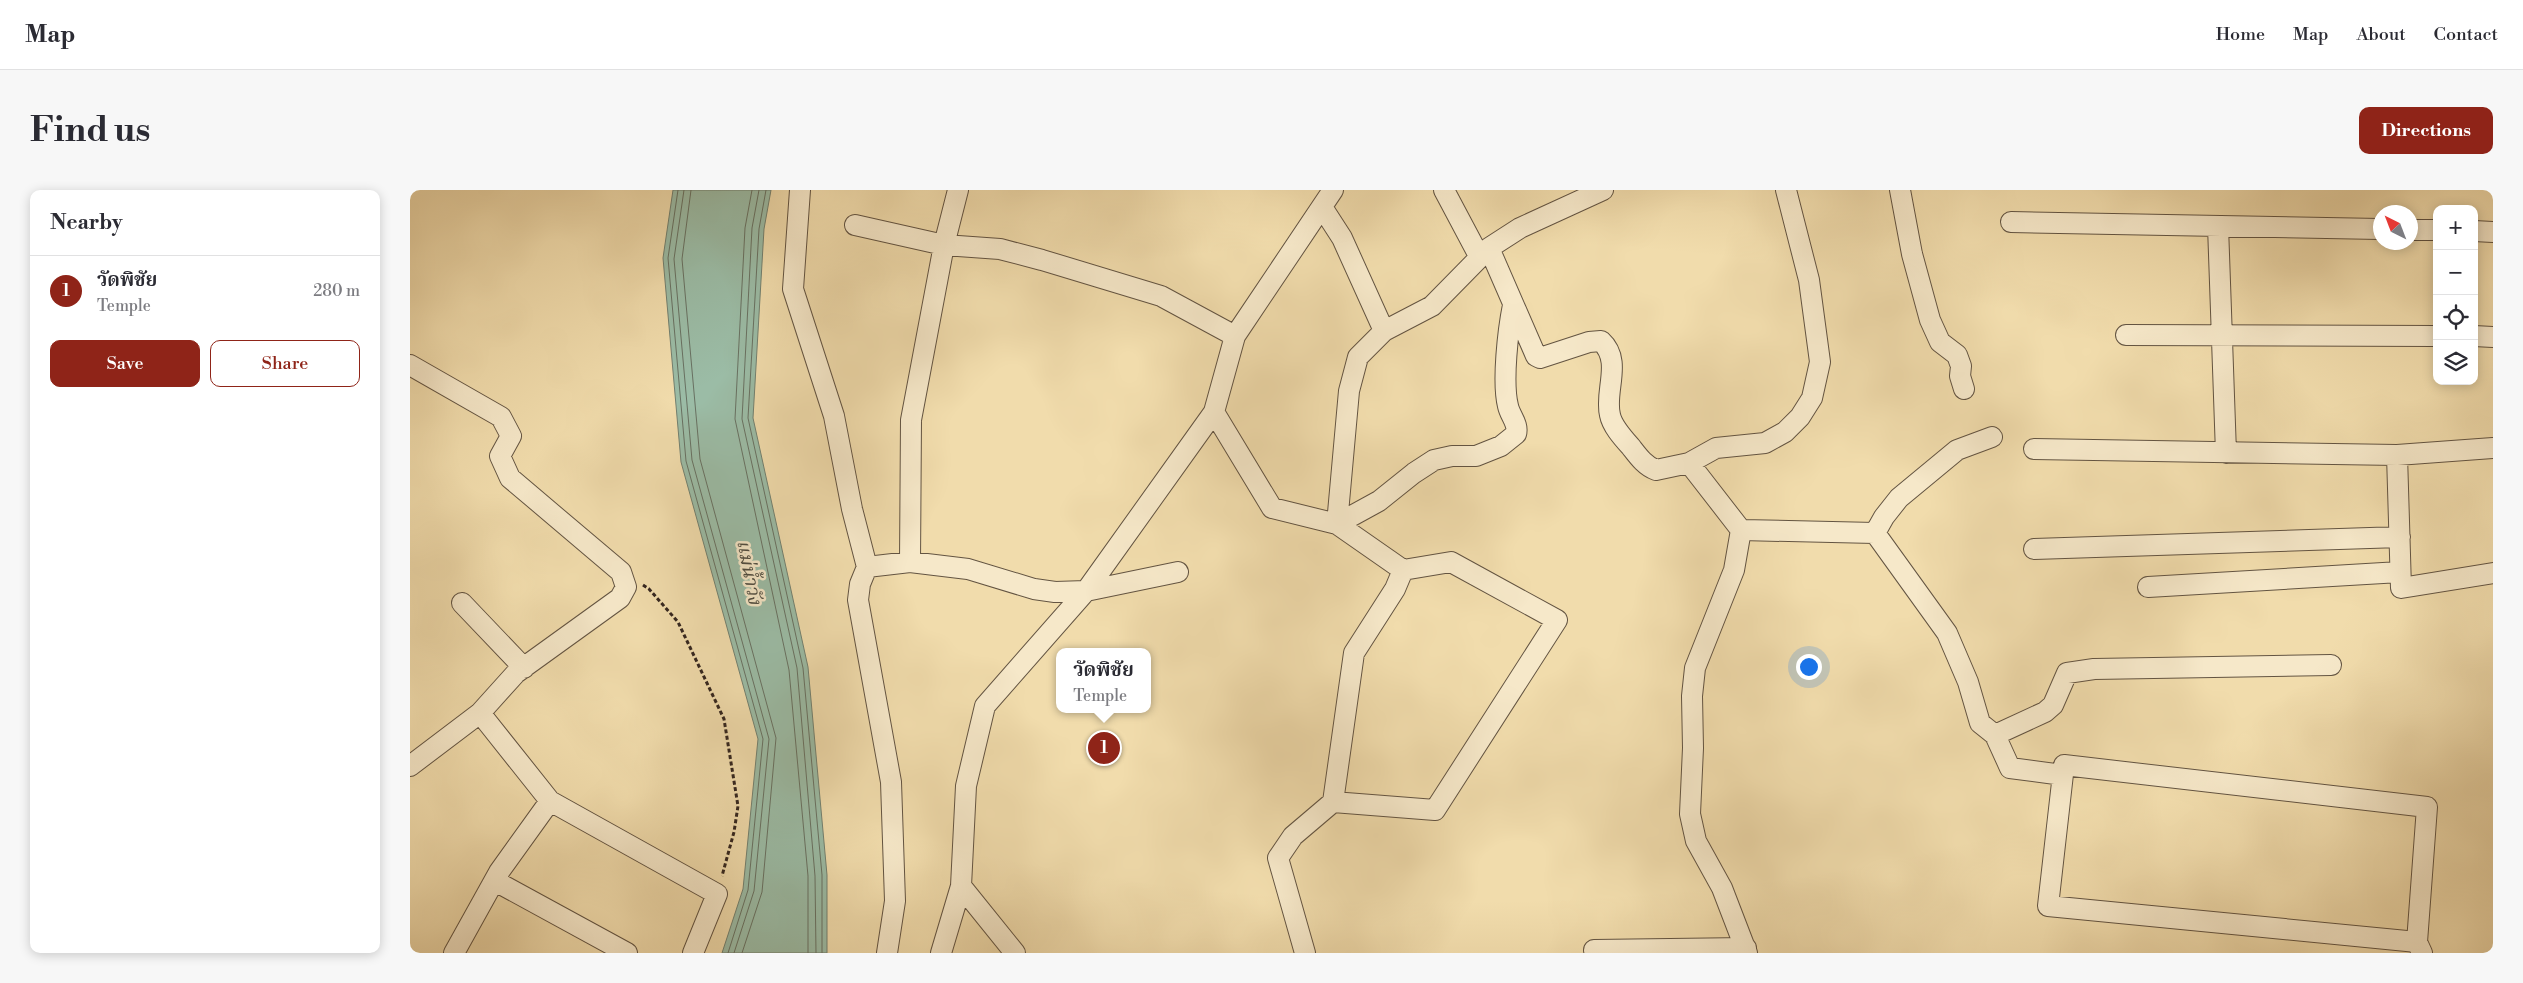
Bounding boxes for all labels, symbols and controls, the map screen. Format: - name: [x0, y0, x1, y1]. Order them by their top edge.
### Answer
- text: Map: [25, 20, 75, 50]
- text: Home: [2216, 23, 2265, 46]
- text: Map: [2293, 23, 2329, 46]
- text: About: [2357, 23, 2406, 46]
- text: Contact: [2434, 23, 2498, 46]
- button: Directions: [2359, 107, 2493, 154]
- text: Find us: [30, 109, 150, 152]
- north arrow: [2373, 205, 2418, 250]
- map controls: [2433, 205, 2478, 385]
- button: +: [2433, 205, 2478, 250]
- text: Nearby: [50, 210, 123, 236]
- button: −: [2433, 250, 2478, 295]
- text: วัดพิชัย: [97, 268, 157, 292]
- text: 1: [62, 281, 70, 301]
- text: 280 m: [313, 281, 360, 301]
- button: locate: [2433, 295, 2478, 340]
- text: Temple: [97, 296, 151, 316]
- button: Save: [50, 340, 200, 387]
- button: Share: [210, 340, 360, 387]
- button: layers: [2433, 340, 2478, 385]
- water label: แม่น้ำวัง: [731, 537, 770, 608]
- popup: [1056, 648, 1151, 713]
- your location: [1796, 654, 1822, 680]
- text: วัดพิชัย: [1073, 658, 1134, 682]
- text: Temple: [1073, 686, 1127, 706]
- pin: 1: [1088, 729, 1120, 767]

